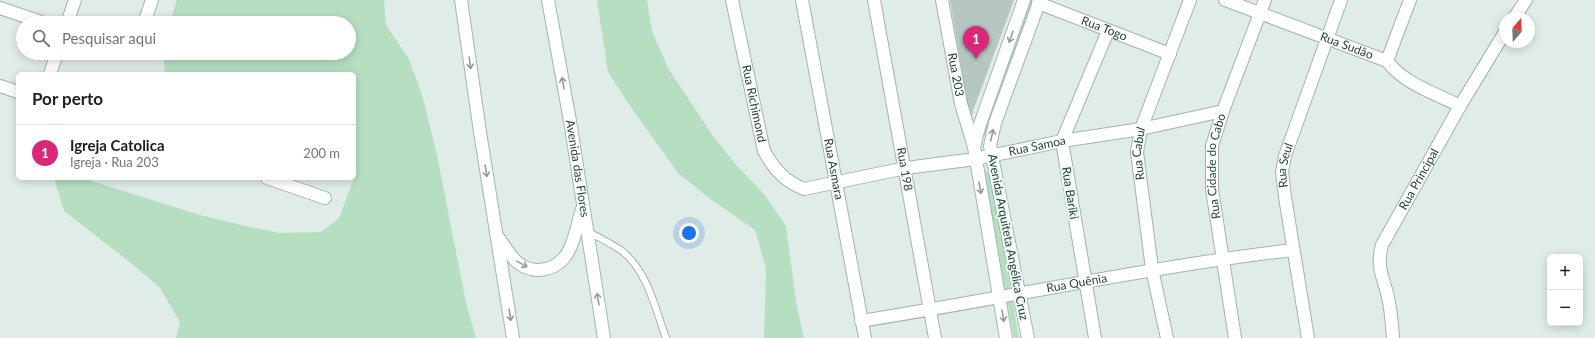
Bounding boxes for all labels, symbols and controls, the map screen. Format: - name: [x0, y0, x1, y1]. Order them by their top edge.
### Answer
- street label: Rua Togo: [1079, 12, 1130, 44]
- north arrow: [1499, 12, 1535, 48]
- search box: [16, 16, 356, 60]
- pin: 1: [963, 26, 989, 59]
- icon: search: [30, 27, 52, 49]
- text: Pesquisar aqui: [62, 29, 156, 47]
- street label: Rua Sudão: [1318, 29, 1376, 62]
- one-way arrow: [1007, 30, 1015, 42]
- street label: Rua 203: [945, 52, 967, 98]
- one-way arrow: [466, 56, 474, 69]
- street label: Rua Richimond: [739, 63, 770, 144]
- one-way arrow: [559, 77, 567, 90]
- text: Por perto: [32, 88, 103, 109]
- street label: Rua Cidade do Cabo: [1204, 111, 1229, 220]
- street label: Avenida das Flores: [563, 119, 593, 218]
- street label: Rua Cabul: [1129, 125, 1148, 181]
- one-way arrow: [989, 129, 997, 142]
- street label: Rua Samoa: [1007, 133, 1067, 159]
- text: Igreja Catolica: [70, 136, 165, 154]
- street label: Rua Asmara: [821, 137, 847, 201]
- street label: Rua Seul: [1274, 141, 1296, 189]
- text: 1: [41, 145, 49, 161]
- text: 200 m: [303, 145, 340, 161]
- street label: Rua 198: [894, 146, 916, 192]
- street label: Rua Principal: [1395, 146, 1442, 212]
- street label: Avenida Arquiteta Angélica Cruz: [985, 152, 1032, 322]
- text: Igreja · Rua 203: [70, 154, 159, 170]
- one-way arrow: [482, 164, 490, 177]
- street label: Rua Bariki: [1059, 166, 1082, 220]
- one-way arrow: [976, 181, 984, 194]
- your location: [679, 223, 699, 243]
- map controls: [1547, 254, 1583, 326]
- button: +: [1547, 254, 1583, 290]
- one-way arrow: [516, 261, 528, 268]
- street label: Rua Quênia: [1045, 270, 1108, 296]
- button: −: [1547, 290, 1583, 326]
- one-way arrow: [594, 293, 602, 306]
- one-way arrow: [506, 308, 514, 321]
- one-way arrow: [999, 309, 1007, 322]

